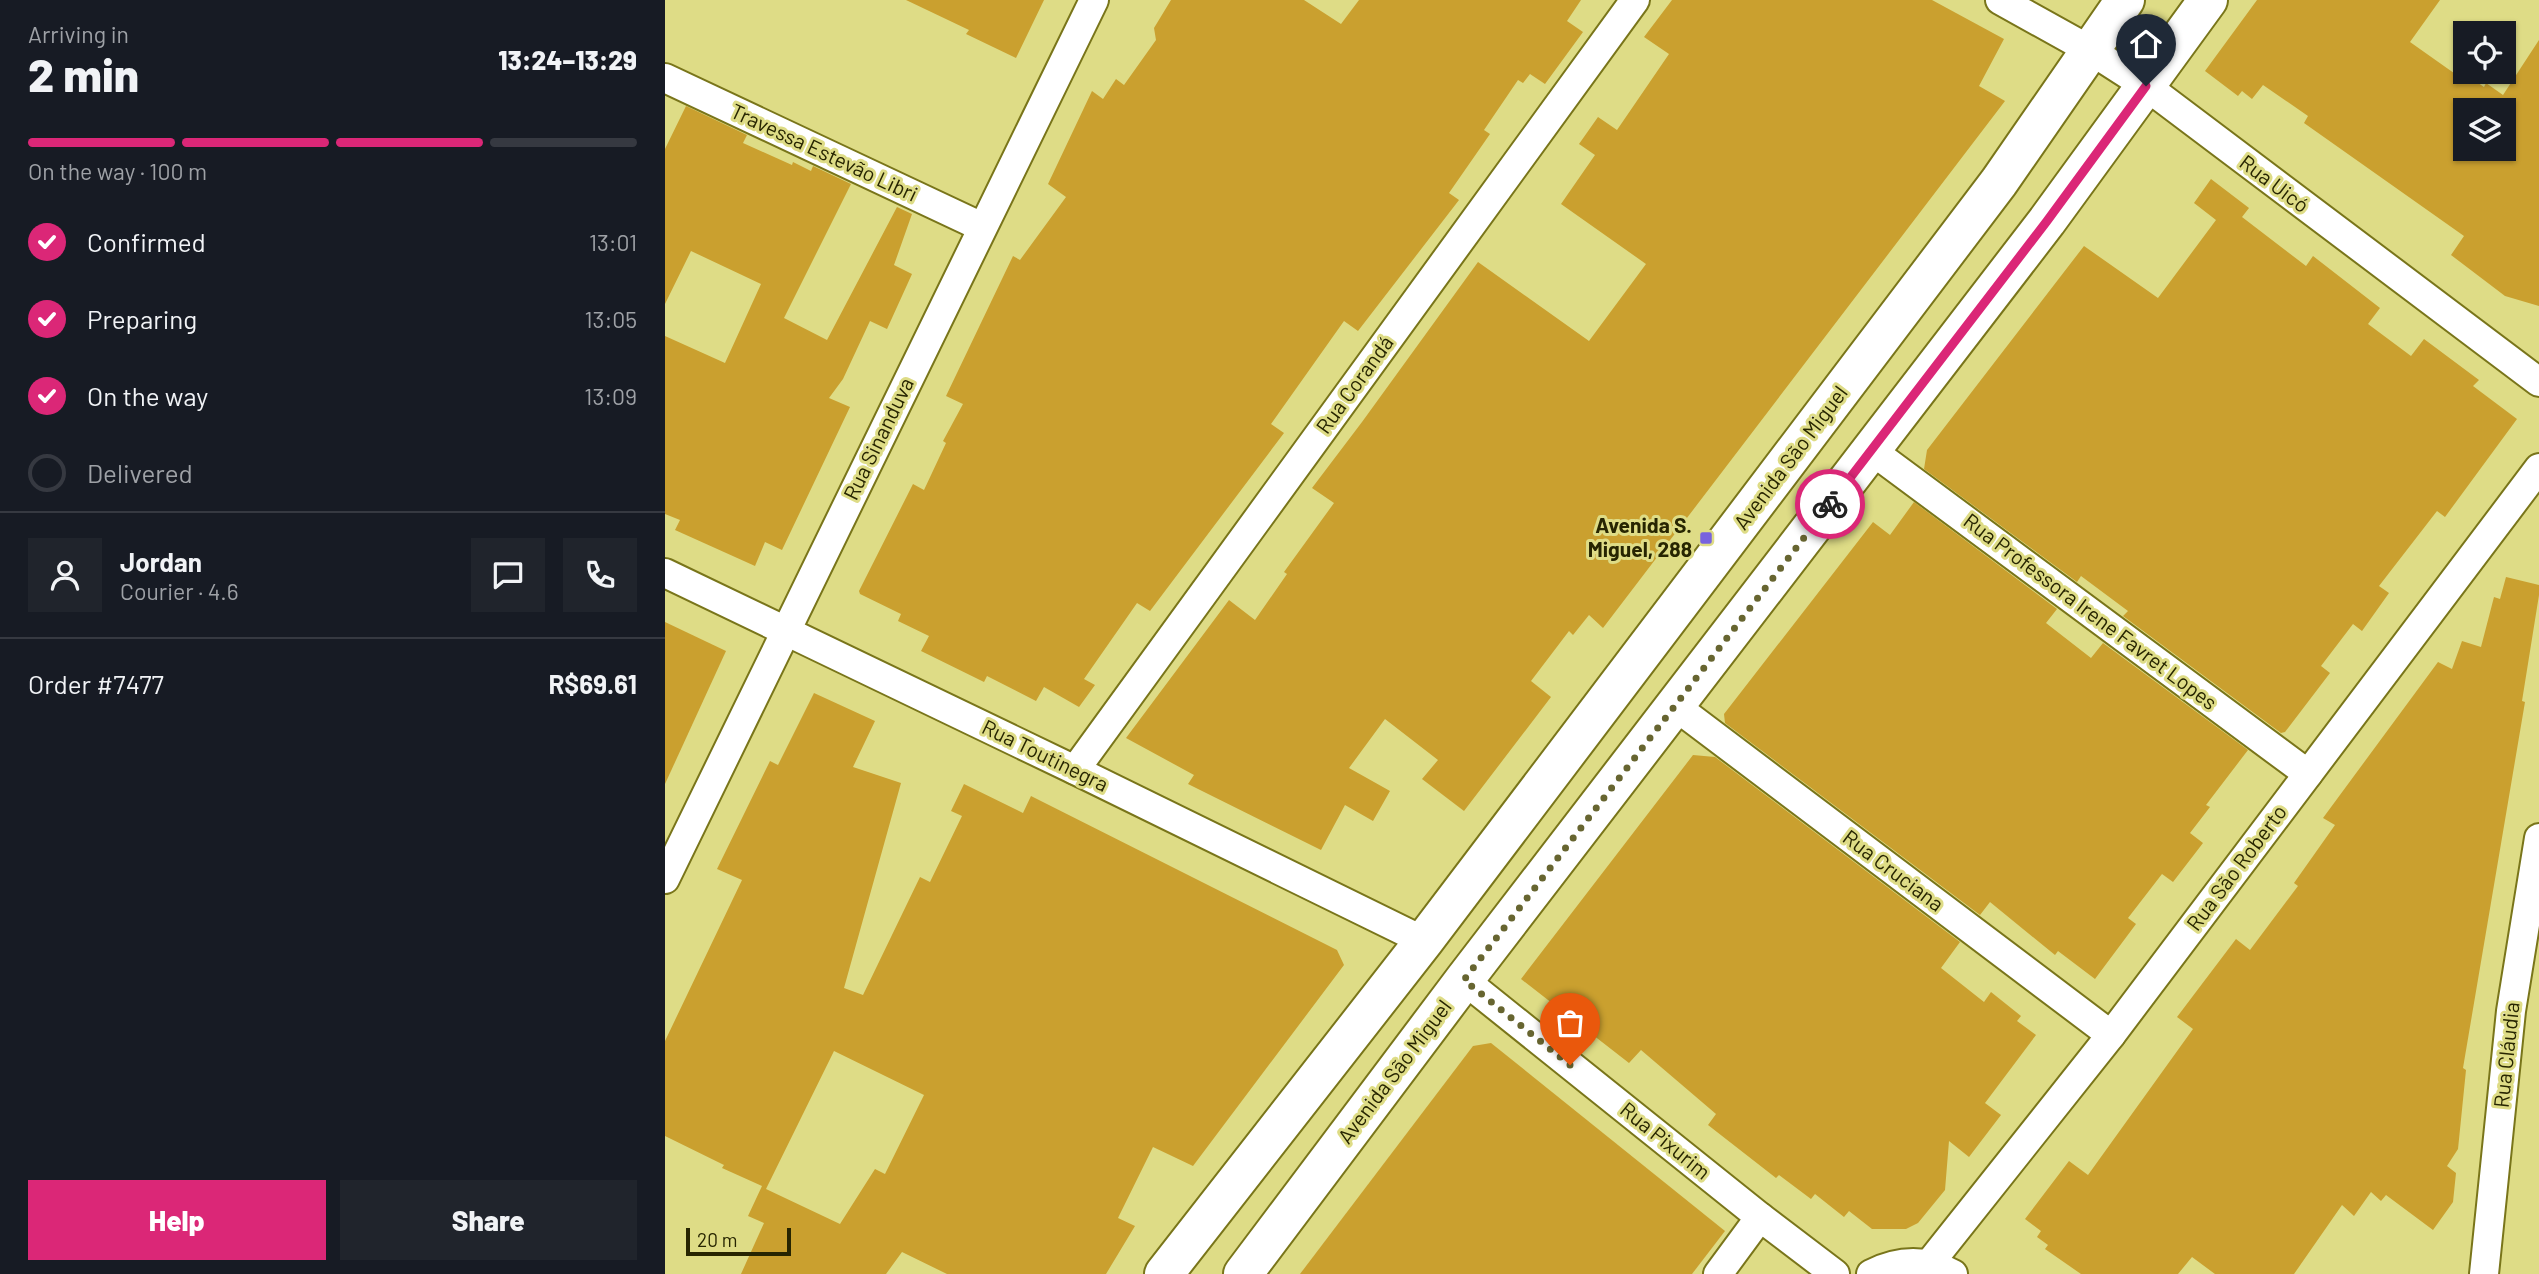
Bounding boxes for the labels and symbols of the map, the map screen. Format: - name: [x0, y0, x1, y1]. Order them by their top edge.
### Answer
- pin: [2116, 14, 2176, 86]
- street label: Travessa Estevão Libri: [727, 97, 922, 206]
- street label: Rua Uicó: [2235, 149, 2314, 217]
- street label: Rua Corandá: [1310, 330, 1398, 438]
- street label: Rua Sinanduva: [837, 373, 918, 504]
- street label: Avenida São Miguel: [1728, 380, 1852, 534]
- courier: [1795, 469, 1865, 539]
- street label: Rua Professora Irene Favret Lopes: [1959, 507, 2222, 714]
- place label: Avenida S. Miguel, 288: [1588, 512, 1692, 561]
- marker: Avenida S. Miguel, 288: [1698, 530, 1714, 546]
- street label: Rua Toutinegra: [979, 713, 1113, 796]
- street label: Rua São Roberto: [2180, 799, 2291, 935]
- street label: Rua Cruciana: [1839, 824, 1949, 916]
- pin: [1540, 993, 1600, 1065]
- street label: Avenida São Miguel: [1332, 994, 1456, 1148]
- street label: Rua Cláudia: [2488, 1001, 2523, 1109]
- street label: Rua Pixurim: [1616, 1096, 1716, 1184]
- scale bar: [686, 1225, 791, 1257]

